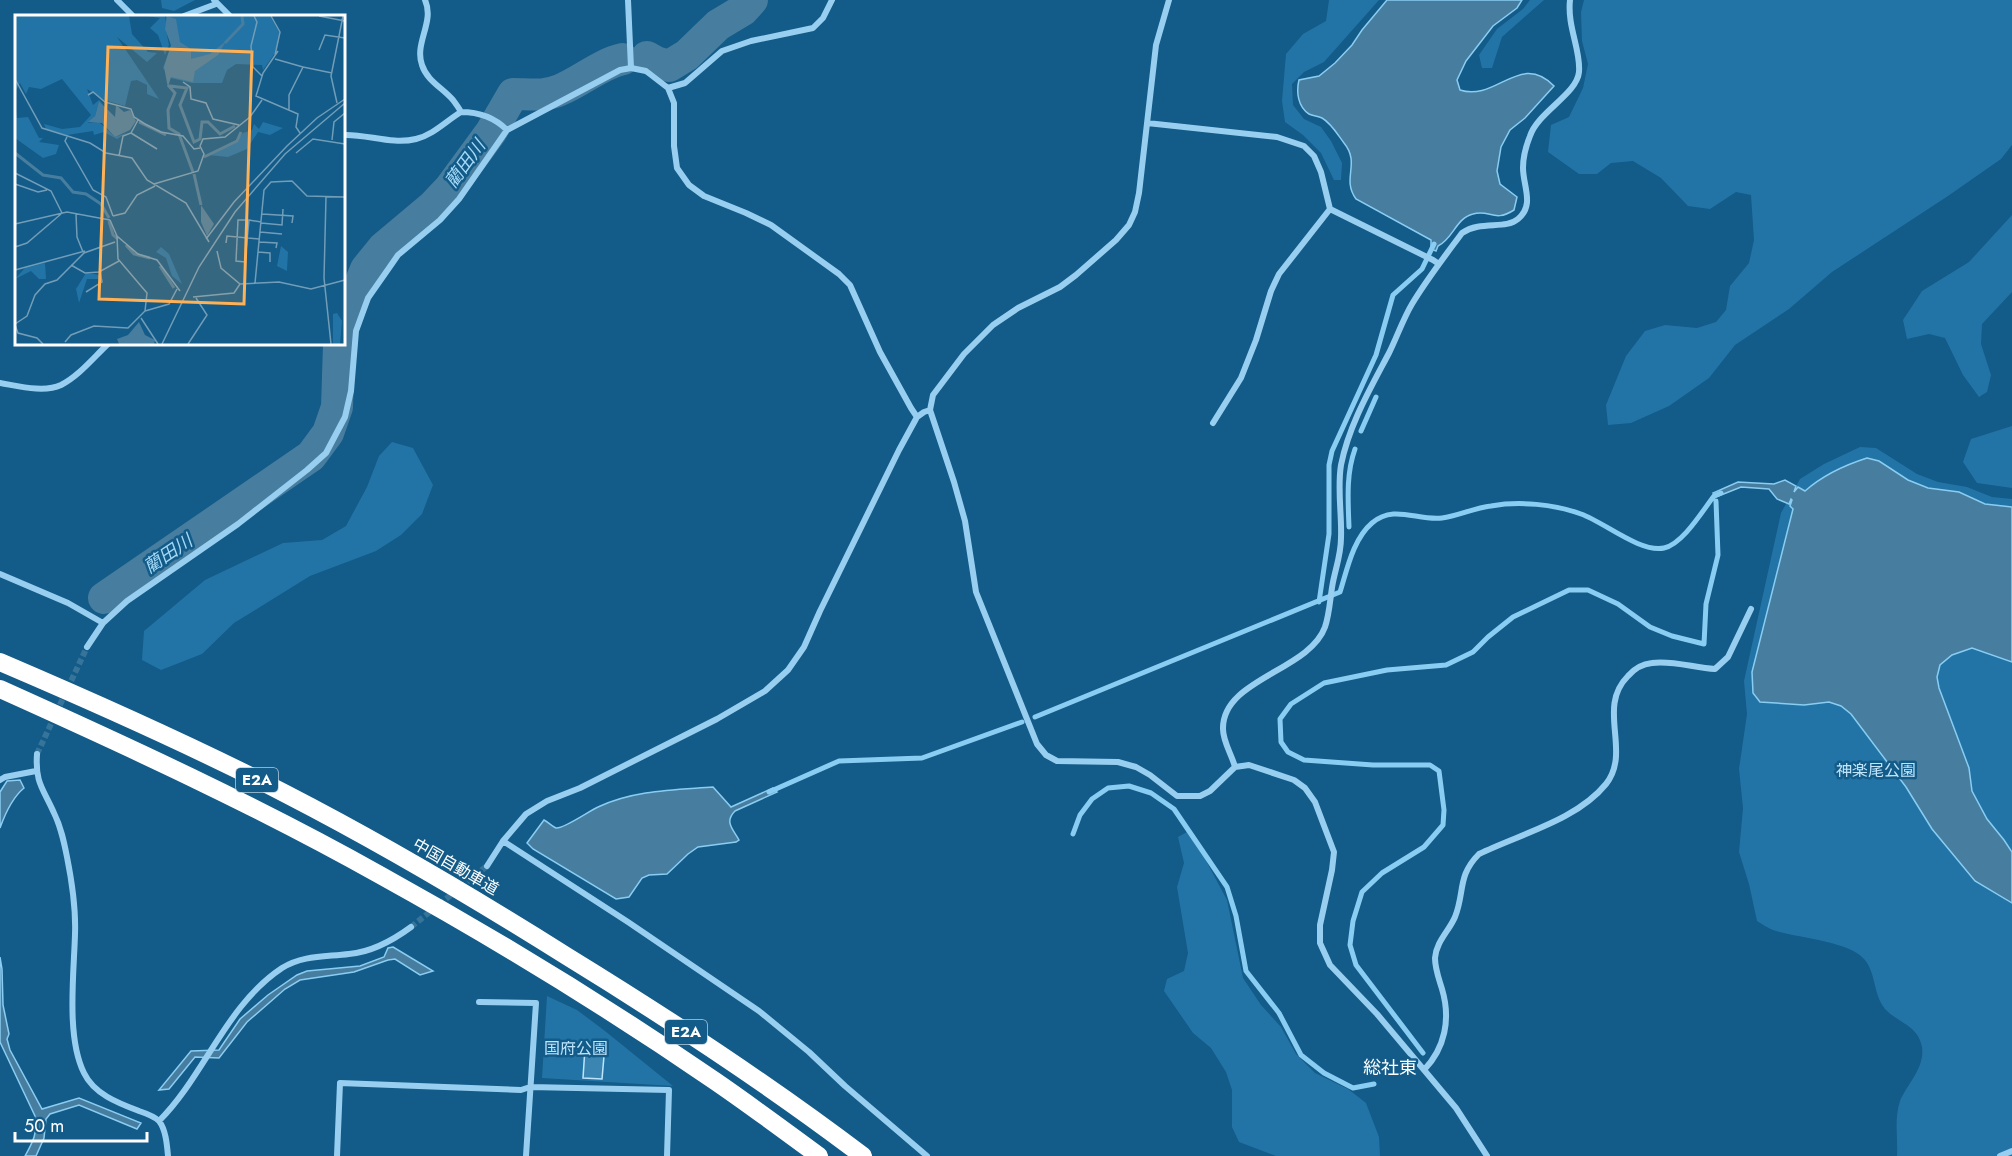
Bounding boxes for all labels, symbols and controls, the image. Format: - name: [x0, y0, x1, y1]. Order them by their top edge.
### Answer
- inset map: [15, 15, 345, 345]
- water label: 藺田川: [439, 133, 493, 193]
- water label: 藺田川: [138, 527, 199, 580]
- park label: 神楽尾公園: [1836, 759, 1916, 782]
- road number: E2A: [236, 768, 278, 792]
- street label: 中国自動車道: [408, 832, 503, 900]
- road number: E2A: [665, 1020, 707, 1044]
- park label: 国府公園: [544, 1037, 608, 1060]
- district label: 総社東: [1363, 1055, 1417, 1081]
- scale bar: [15, 1105, 147, 1143]
- text: 50 m: [24, 1113, 64, 1139]

